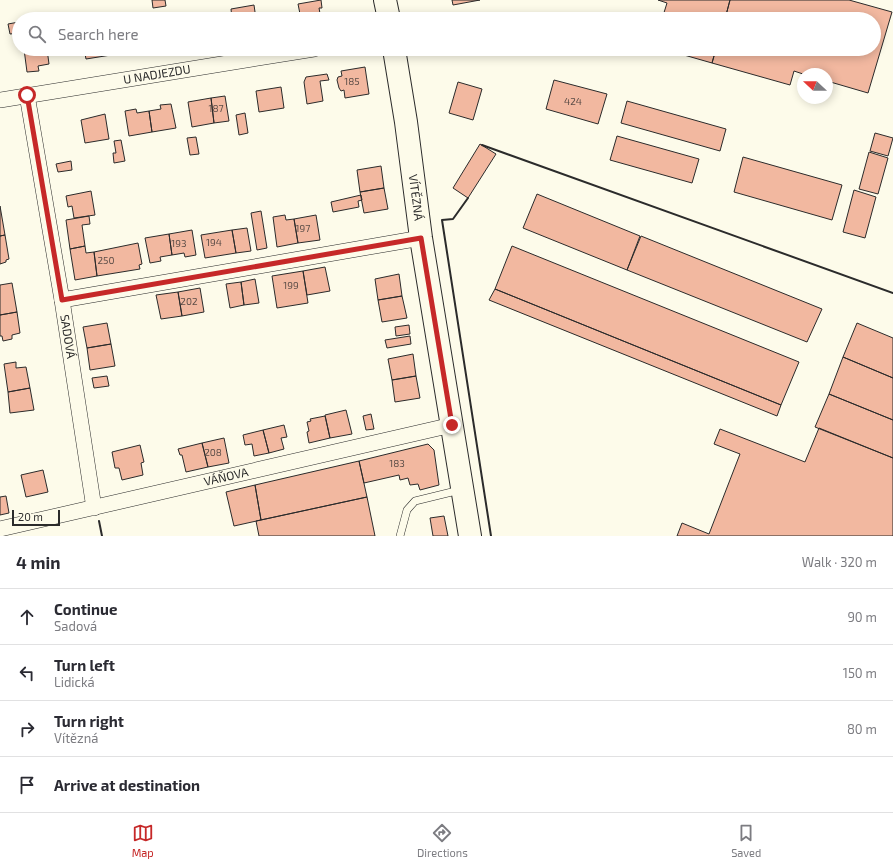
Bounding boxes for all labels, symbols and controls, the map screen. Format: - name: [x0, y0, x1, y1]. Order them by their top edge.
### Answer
- search box: [12, 12, 881, 56]
- icon: search: [26, 23, 48, 45]
- text: Search here: [58, 25, 139, 43]
- street label: U NADJEZDU: [122, 61, 191, 86]
- north arrow: [797, 68, 833, 104]
- house number: 185: [344, 75, 360, 87]
- route start: [18, 86, 36, 104]
- house number: 424: [564, 95, 582, 107]
- house number: 187: [208, 102, 224, 114]
- street label: VÍTĚZNÁ: [407, 173, 427, 222]
- house number: 197: [296, 222, 310, 234]
- house number: 194: [206, 236, 222, 248]
- house number: 193: [171, 237, 187, 249]
- house number: 250: [97, 254, 115, 266]
- house number: 199: [283, 279, 299, 291]
- house number: 202: [180, 295, 198, 307]
- street label: SADOVÁ: [58, 313, 79, 360]
- route end: [443, 416, 461, 434]
- house number: 208: [204, 446, 222, 458]
- house number: 183: [389, 457, 405, 469]
- street label: VÁŇOVA: [202, 464, 250, 488]
- scale bar: [12, 508, 60, 527]
- text: 20 m: [18, 510, 43, 523]
- text: 4 min: [16, 552, 60, 572]
- text: Walk · 320 m: [802, 554, 877, 570]
- text: Continue: [54, 600, 117, 618]
- icon: ahead: [16, 606, 38, 628]
- text: 90 m: [847, 609, 877, 625]
- text: Sadová: [54, 618, 97, 634]
- text: Turn left: [54, 656, 115, 674]
- icon: left: [16, 662, 38, 684]
- text: 150 m: [843, 665, 877, 681]
- text: Lidická: [54, 674, 95, 690]
- text: Turn right: [54, 712, 124, 730]
- icon: right: [16, 718, 38, 740]
- text: 80 m: [847, 721, 877, 737]
- text: Vítězná: [54, 730, 98, 746]
- icon: arrive: [16, 774, 38, 796]
- text: Arrive at destination: [54, 776, 200, 794]
- tab: Map: [132, 822, 154, 859]
- tab: Directions: [417, 822, 468, 859]
- tab: Saved: [731, 822, 761, 859]

